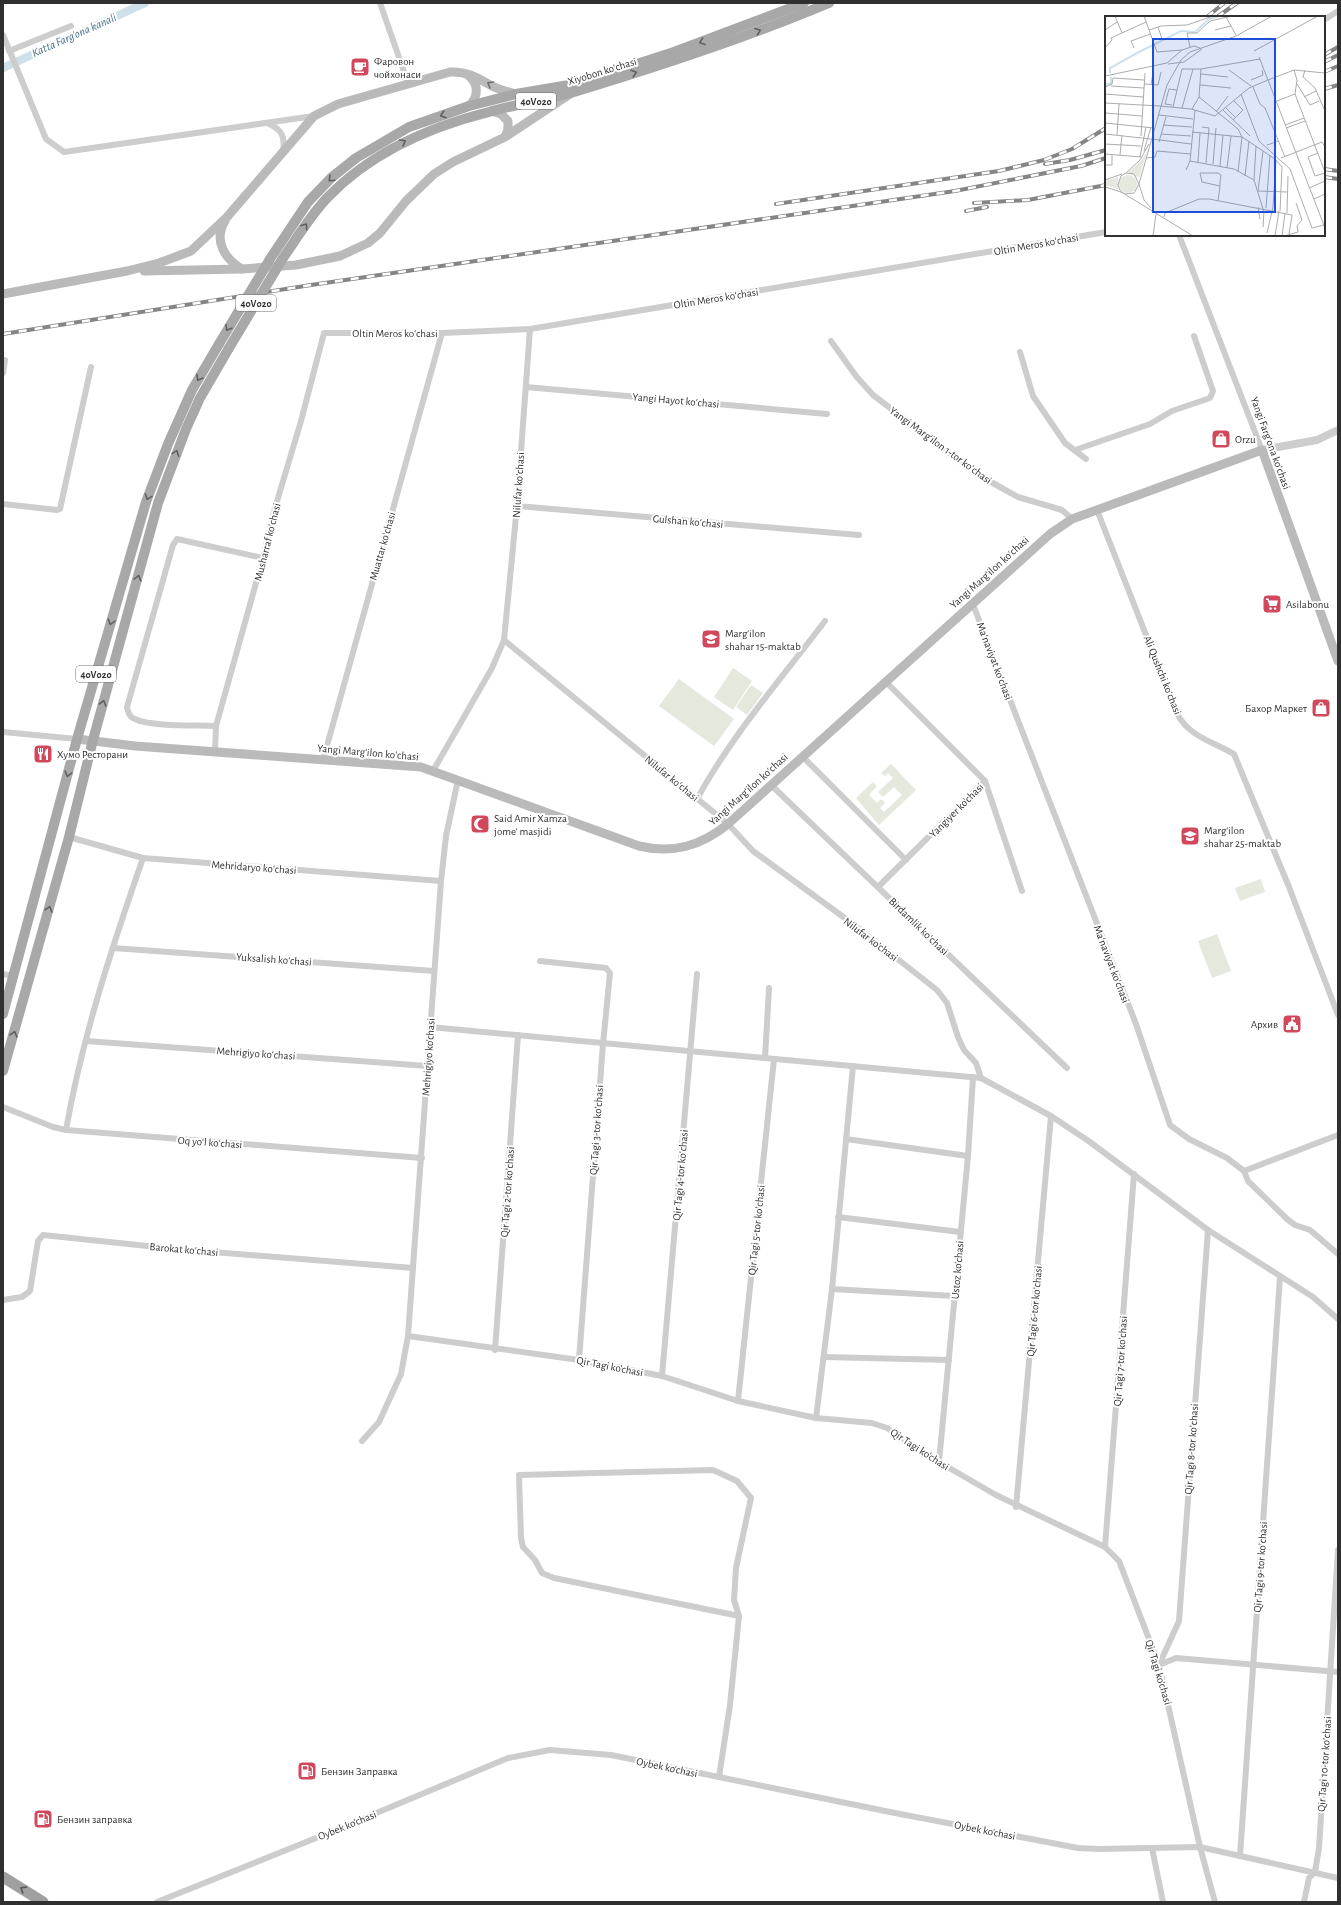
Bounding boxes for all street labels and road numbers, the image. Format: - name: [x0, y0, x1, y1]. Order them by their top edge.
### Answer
- street label: Xiyobon koʻchasi: [566, 56, 638, 87]
- road number: 40V020: [516, 93, 556, 109]
- street label: Oltin Meros koʻchasi: [993, 232, 1079, 257]
- street label: Oltin Meros koʻchasi: [673, 286, 759, 311]
- road number: 40V020: [236, 295, 276, 311]
- street label: Oltin Meros koʻchasi: [352, 328, 438, 339]
- street label: Yangi Hayot koʻchasi: [632, 391, 720, 410]
- street label: Yangi Fargʻona koʻchasi: [1249, 395, 1292, 491]
- street label: Yangi Margʻilon 1-tor koʼchasi: [888, 405, 994, 486]
- street label: Nilufar koʻchasi: [511, 452, 526, 518]
- street label: Musharraf koʻchasi: [252, 502, 282, 582]
- street label: Muattar koʻchasi: [367, 511, 397, 581]
- street label: Gulshan koʻchasi: [652, 513, 724, 530]
- street label: Yangi Margʻilon koʻchasi: [948, 534, 1031, 611]
- street label: Maʻnaviyat koʻchasi: [975, 621, 1014, 702]
- street label: Ali Qushchi koʻchasi: [1142, 634, 1183, 716]
- road number: 40V020: [76, 666, 116, 682]
- street label: Yangi Margʻilon koʻchasi: [317, 743, 419, 762]
- street label: Yangi Margʻilon koʻchasi: [707, 751, 790, 828]
- street label: Nilufar koʻchasi: [643, 753, 701, 803]
- street label: Yangiyer ko'chasi: [927, 781, 986, 840]
- street label: Mehridaryo koʻchasi: [211, 859, 297, 876]
- street label: Birdamlik koʻchasi: [887, 895, 950, 957]
- street label: Nilufar ko'chasi: [842, 916, 900, 963]
- street label: Maʻnaviyat koʻchasi: [1092, 924, 1131, 1005]
- street label: Yuksalish koʻchasi: [236, 951, 312, 968]
- street label: Mehrigiyo ko'chasi: [420, 1018, 437, 1096]
- street label: Mehrigiyo koʻchasi: [216, 1045, 296, 1062]
- street label: Qir Tagi 3-tor koʼchasi: [588, 1085, 605, 1176]
- street label: Qir Tagi 4-tor koʼchasi: [671, 1129, 690, 1221]
- street label: Oq yoʻl koʻchasi: [177, 1135, 243, 1150]
- street label: Qir Tagi 2-tor koʼchasi: [499, 1146, 516, 1238]
- street label: Qir Tagi 5-tor koʼchasi: [746, 1184, 767, 1276]
- street label: Ustoz ko'chasi: [949, 1240, 966, 1300]
- street label: Barokat koʻchasi: [149, 1241, 219, 1258]
- street label: Qir Tagi 6-tor koʼchasi: [1025, 1265, 1044, 1357]
- street label: Qir Tagi 7-tor koʼchasi: [1112, 1316, 1129, 1407]
- street label: Qir Tagi ko'chasi: [576, 1355, 644, 1378]
- street label: Qir Tagi 8-tor koʼchasi: [1183, 1403, 1200, 1495]
- street label: Qir Tagi ko'chasi: [888, 1426, 951, 1472]
- street label: Qir Tagi 9-tor koʼchasi: [1252, 1521, 1269, 1613]
- street label: Qir Tagi ko'chasi: [1143, 1638, 1174, 1706]
- street label: Qir Tagi 10-tor koʼchasi: [1316, 1716, 1333, 1812]
- street label: Oybek ko'chasi: [635, 1756, 698, 1779]
- street label: Oybek ko'chasi: [316, 1809, 378, 1842]
- street label: Oybek ko'chasi: [953, 1819, 1016, 1842]

